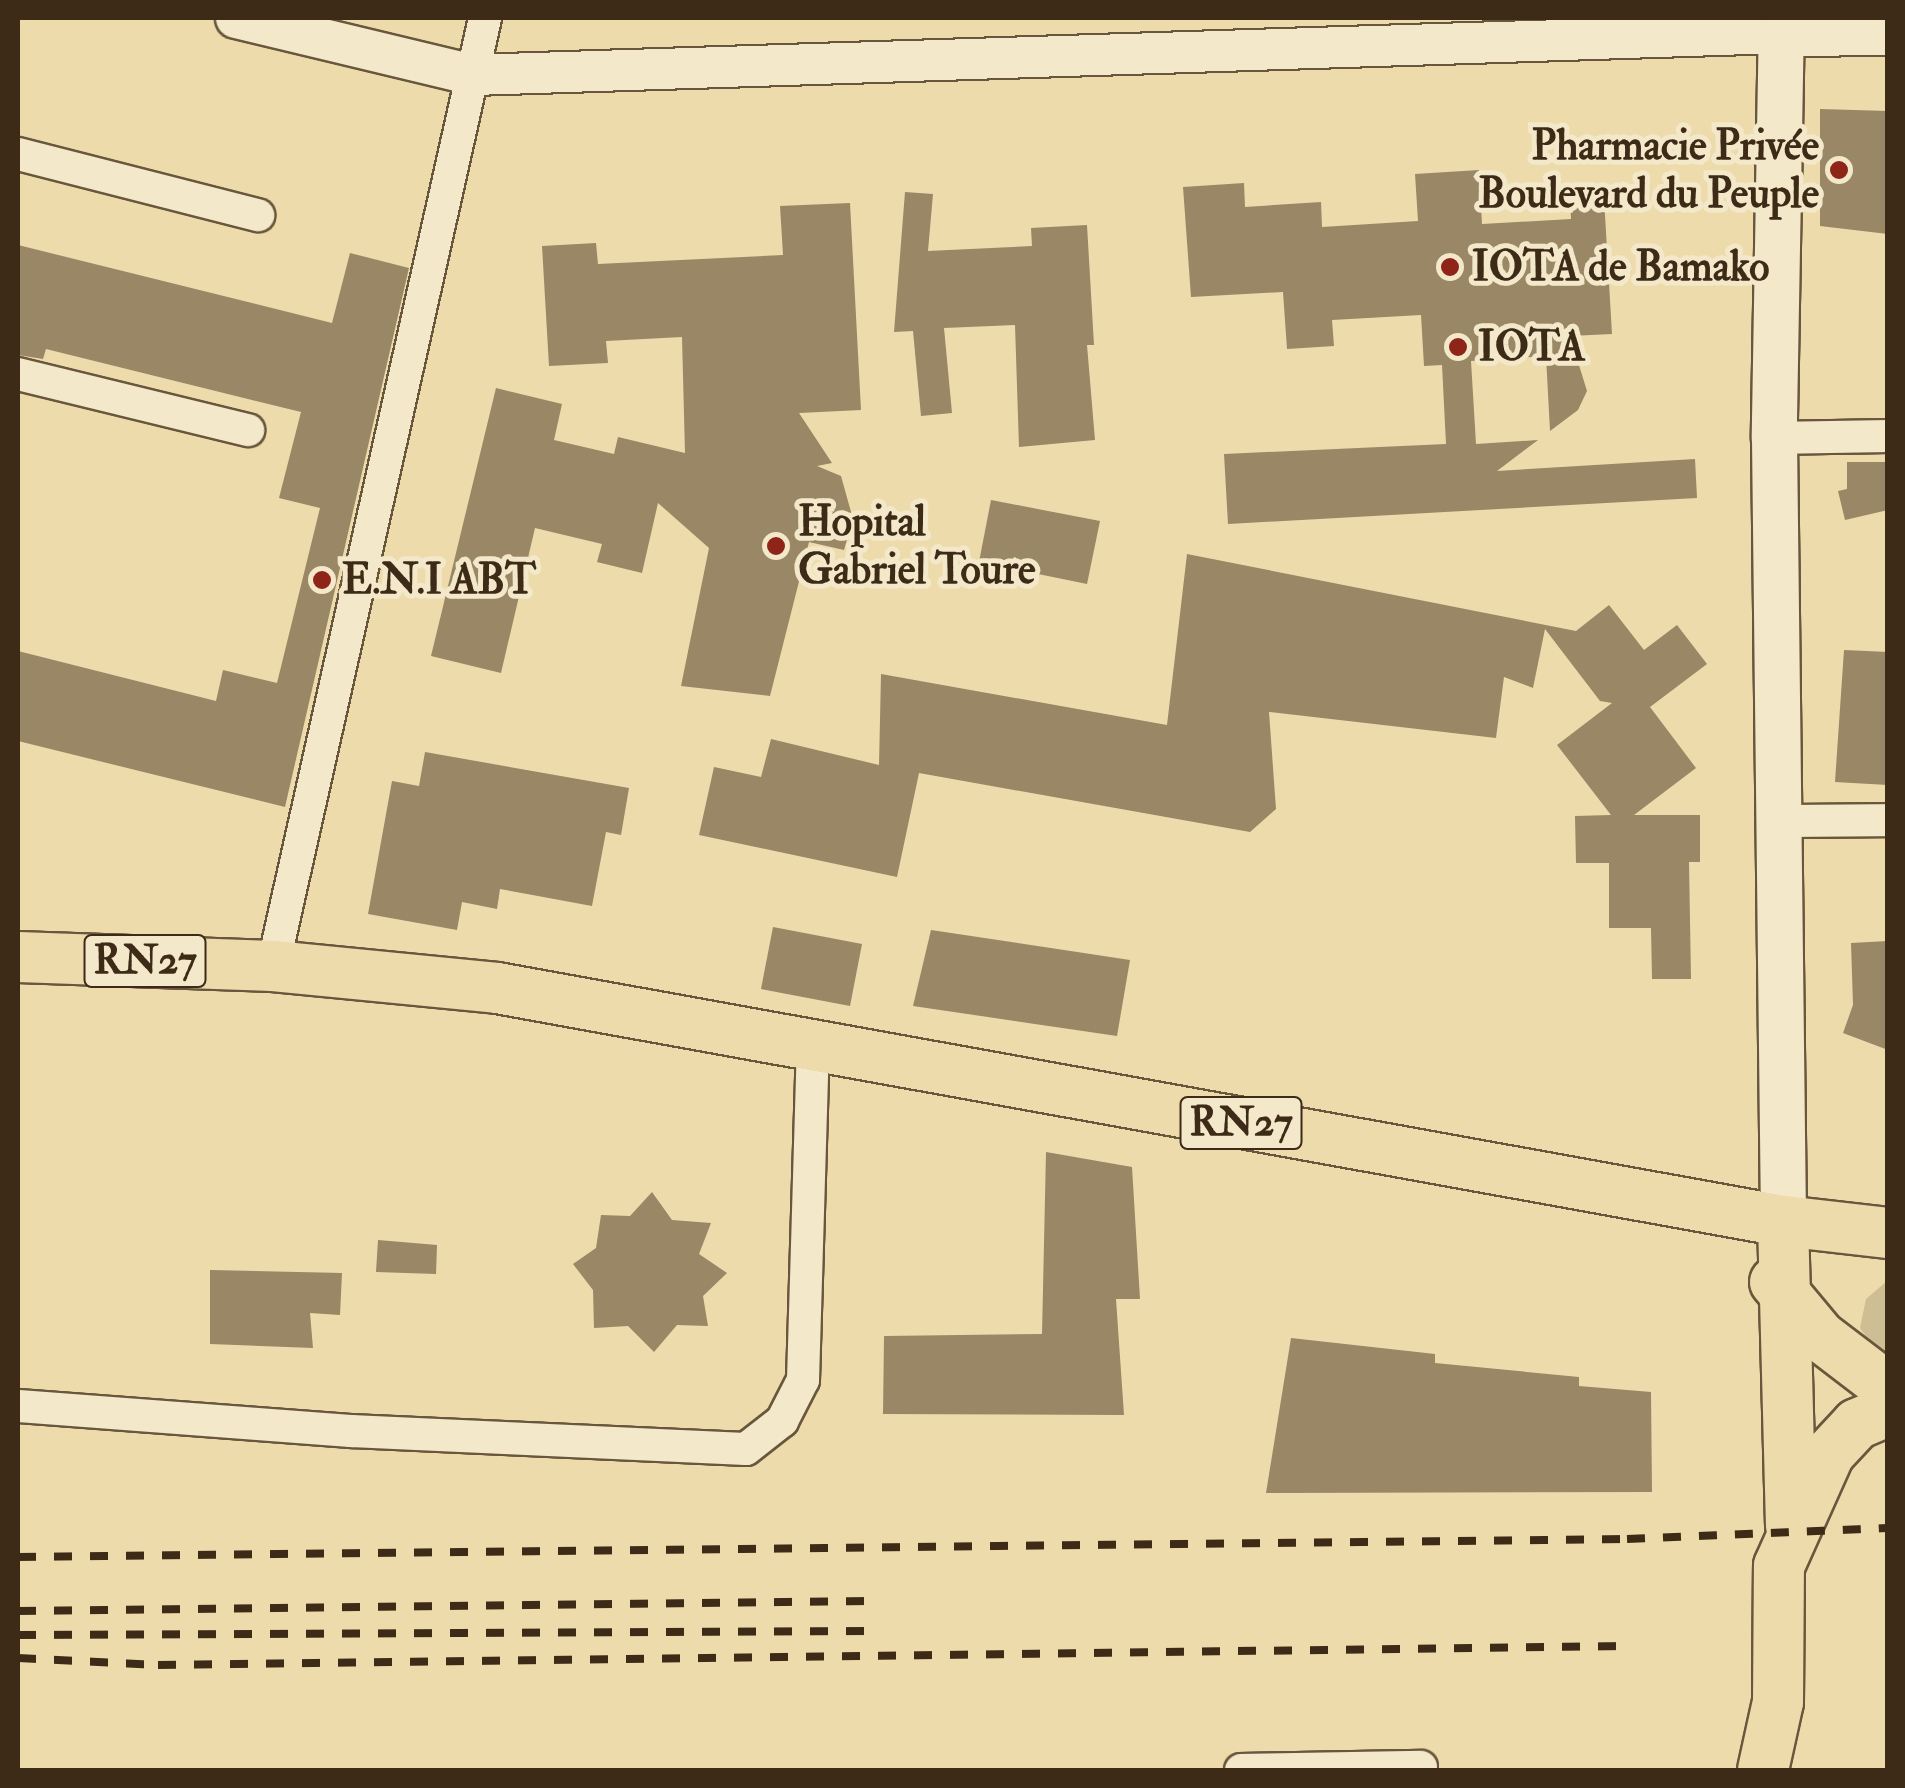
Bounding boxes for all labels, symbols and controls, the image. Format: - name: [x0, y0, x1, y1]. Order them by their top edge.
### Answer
- place label: Pharmacie Privée Boulevard du Peuple: [1478, 121, 1819, 220]
- marker: Pharmacie Privée Boulevard du Peuple: [1828, 159, 1850, 181]
- place label: IOTA de Bamako: [1472, 242, 1769, 292]
- marker: IOTA de Bamako: [1437, 254, 1463, 280]
- place label: IOTA: [1478, 322, 1585, 372]
- marker: IOTA: [1447, 336, 1469, 358]
- place label: Hopital Gabriel Toure: [798, 497, 1036, 596]
- marker: Hopital Gabriel Toure: [763, 533, 789, 559]
- place label: E.N.I ABT: [342, 555, 536, 605]
- marker: E.N.I ABT: [311, 569, 333, 591]
- road number: RN27: [82, 926, 208, 996]
- road number: RN27: [1178, 1088, 1304, 1158]

